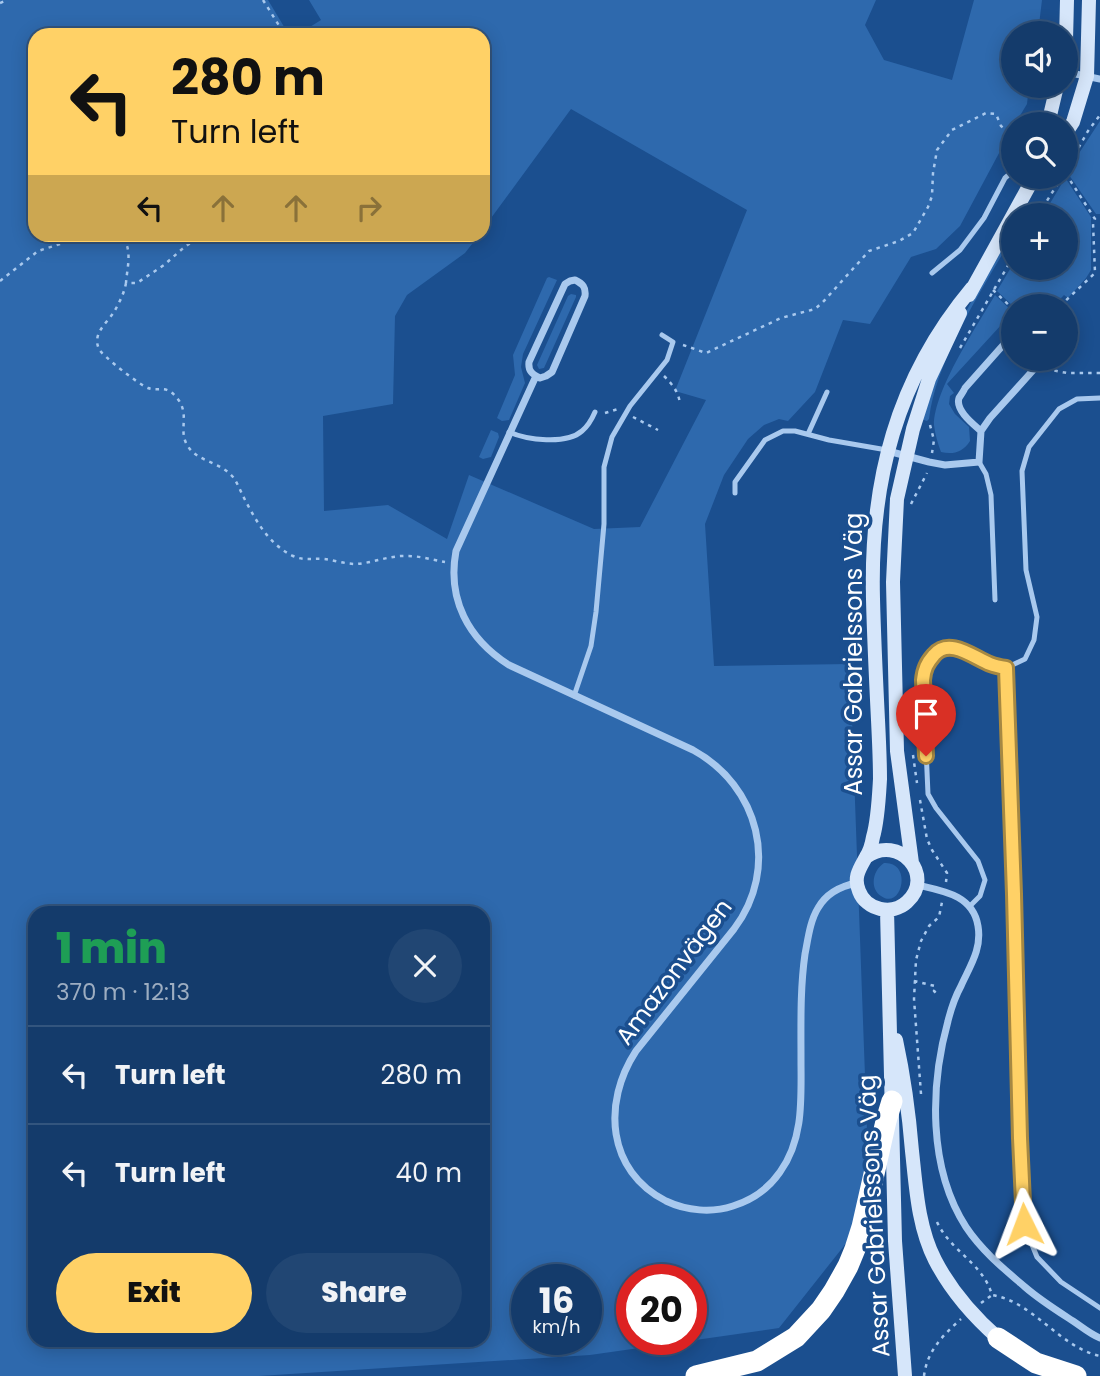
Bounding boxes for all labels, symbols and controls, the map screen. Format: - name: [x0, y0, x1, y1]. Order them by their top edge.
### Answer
- map controls: [1001, 21, 1078, 371]
- button: sound: [1001, 21, 1078, 98]
- text: 280 m: [171, 44, 325, 112]
- icon: left: [56, 56, 147, 147]
- text: Turn left: [171, 109, 300, 154]
- button: search: [1001, 112, 1078, 189]
- icon: left: [131, 189, 169, 227]
- icon: ahead: [204, 189, 242, 227]
- icon: ahead: [277, 189, 315, 227]
- icon: right: [350, 189, 388, 227]
- button: +: [1001, 203, 1078, 280]
- button: −: [1001, 294, 1078, 371]
- street label: Assar Gabrielssons Väg: [837, 513, 870, 795]
- pin: [896, 684, 956, 756]
- icon: arrive: [907, 695, 945, 733]
- street label: Amazonvägen: [608, 892, 739, 1051]
- text: 1 min: [56, 919, 167, 978]
- button: close: [388, 929, 462, 1003]
- text: 370 m · 12:13: [56, 976, 190, 1008]
- icon: left: [56, 1056, 94, 1094]
- text: Turn left: [115, 1057, 226, 1093]
- text: 280 m: [381, 1057, 462, 1093]
- street label: Assar Gabrielssons Väg: [850, 1074, 897, 1358]
- icon: left: [56, 1154, 94, 1192]
- text: Turn left: [115, 1155, 226, 1191]
- text: 40 m: [396, 1155, 462, 1191]
- position arrow: [987, 1187, 1061, 1261]
- button: Exit: [56, 1253, 252, 1333]
- button: Share: [266, 1253, 462, 1333]
- speed limit sign: 20: [616, 1264, 707, 1355]
- text: 16: [539, 1276, 574, 1325]
- text: km/h: [533, 1314, 580, 1339]

